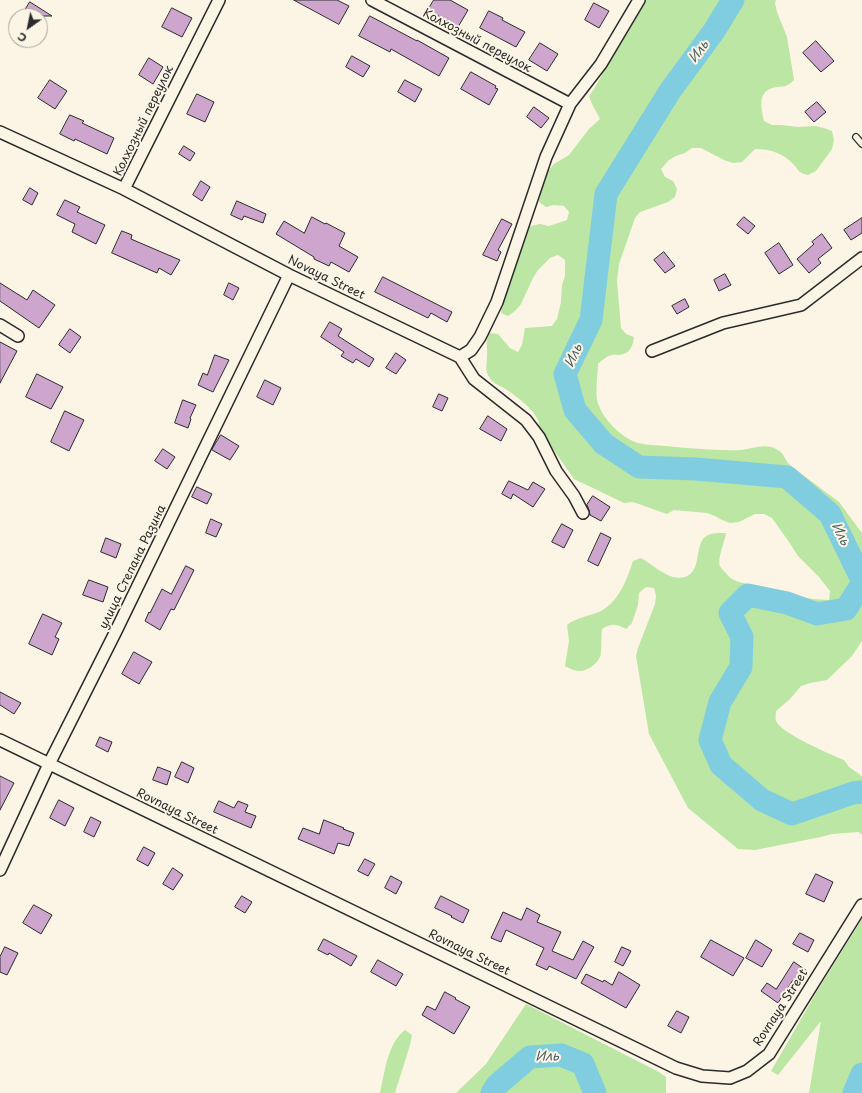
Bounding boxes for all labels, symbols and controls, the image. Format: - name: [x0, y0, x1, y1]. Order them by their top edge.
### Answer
- street label: Колхозный переулок: [420, 6, 534, 76]
- north arrow: [8, 8, 48, 48]
- text: С: [14, 28, 30, 47]
- water label: Иль: [686, 38, 712, 66]
- street label: Колхозный переулок: [111, 63, 177, 179]
- street label: Novaya Street: [285, 253, 367, 303]
- water label: Иль: [562, 342, 586, 370]
- street label: улица Степана Разина: [97, 503, 169, 631]
- water label: Иль: [828, 520, 852, 548]
- street label: Rovnaya Street: [134, 786, 220, 838]
- street label: Rovnaya Street: [426, 927, 512, 979]
- street label: Rovnaya Street: [751, 967, 811, 1049]
- water label: Иль: [535, 1049, 559, 1065]

